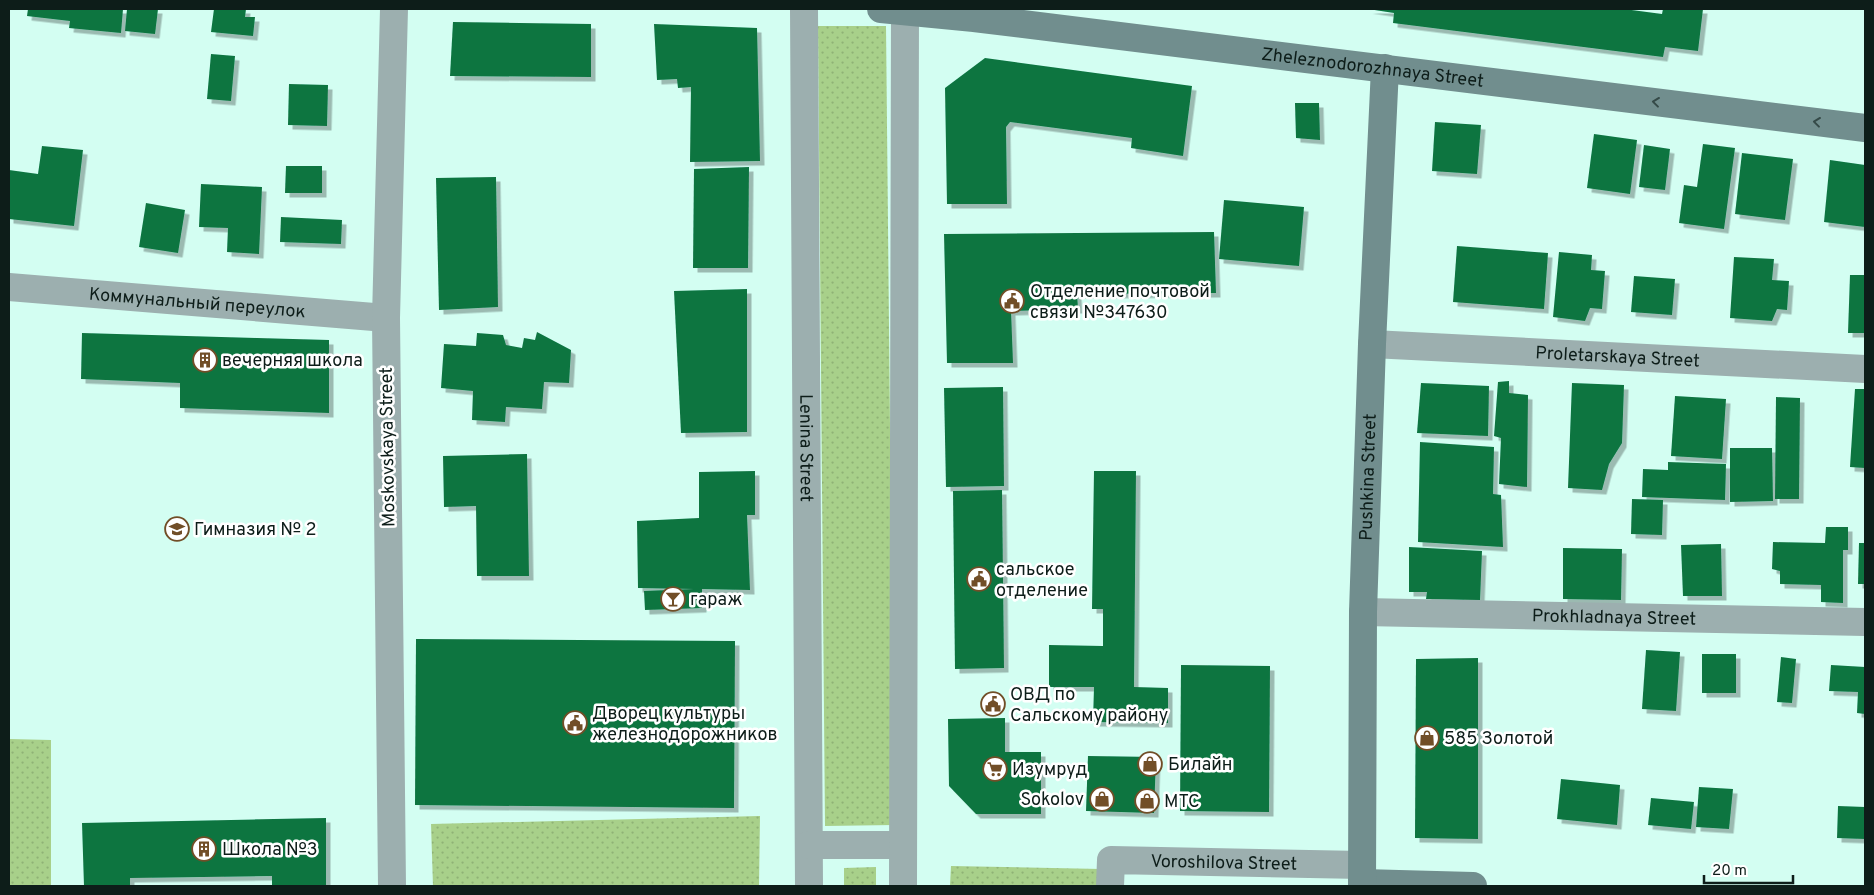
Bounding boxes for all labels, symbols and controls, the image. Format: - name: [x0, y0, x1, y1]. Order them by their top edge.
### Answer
- street label: Zheleznodorozhnaya Street: [1260, 44, 1485, 94]
- one-way arrow: [1651, 97, 1659, 108]
- one-way arrow: [1813, 117, 1821, 128]
- place label: Отделение почтовой связи №347630: [1030, 281, 1210, 325]
- street label: Коммунальный переулок: [88, 284, 307, 324]
- public building icon: Отделение почтовой связи №347630: [999, 288, 1025, 314]
- street label: Proletarskaya Street: [1535, 342, 1700, 374]
- building icon: вечерняя школа: [192, 347, 218, 373]
- place label: вечерняя школа: [222, 350, 363, 373]
- street label: Moskovskaya Street: [376, 367, 401, 527]
- street label: Lenina Street: [793, 394, 817, 502]
- street label: Pushkina Street: [1355, 413, 1383, 541]
- school or university icon: Гимназия № 2: [164, 516, 190, 542]
- place label: Гимназия № 2: [194, 519, 317, 542]
- place label: сальское отделение: [996, 559, 1088, 603]
- public building icon: сальское отделение: [966, 566, 992, 592]
- bar icon: гараж: [660, 586, 686, 612]
- place label: гараж: [690, 589, 742, 612]
- street label: Prokhladnaya Street: [1532, 605, 1696, 632]
- place label: ОВД по Сальскому району: [1010, 684, 1168, 728]
- public building icon: ОВД по Сальскому району: [980, 691, 1006, 717]
- place label: Дворец культуры железнодорожников: [592, 703, 778, 747]
- public building icon: Дворец культуры железнодорожников: [562, 710, 588, 736]
- shop icon: 585 Золотой: [1414, 725, 1440, 751]
- place label: 585 Золотой: [1444, 728, 1553, 751]
- shop icon: Билайн: [1137, 751, 1163, 777]
- place label: Билайн: [1168, 754, 1233, 777]
- supermarket icon: Изумруд: [982, 756, 1008, 782]
- place label: Изумруд: [1012, 759, 1087, 782]
- shop icon: Sokolov: [1089, 786, 1115, 812]
- shop icon: МТС: [1134, 788, 1160, 814]
- place label: Sokolov: [1021, 789, 1084, 812]
- place label: МТС: [1164, 791, 1200, 814]
- building icon: Школа №3: [191, 836, 217, 862]
- place label: Школа №3: [222, 839, 318, 862]
- street label: Voroshilova Street: [1150, 851, 1297, 877]
- scale bar: [1704, 852, 1793, 884]
- text: 20 m: [1712, 862, 1747, 881]

